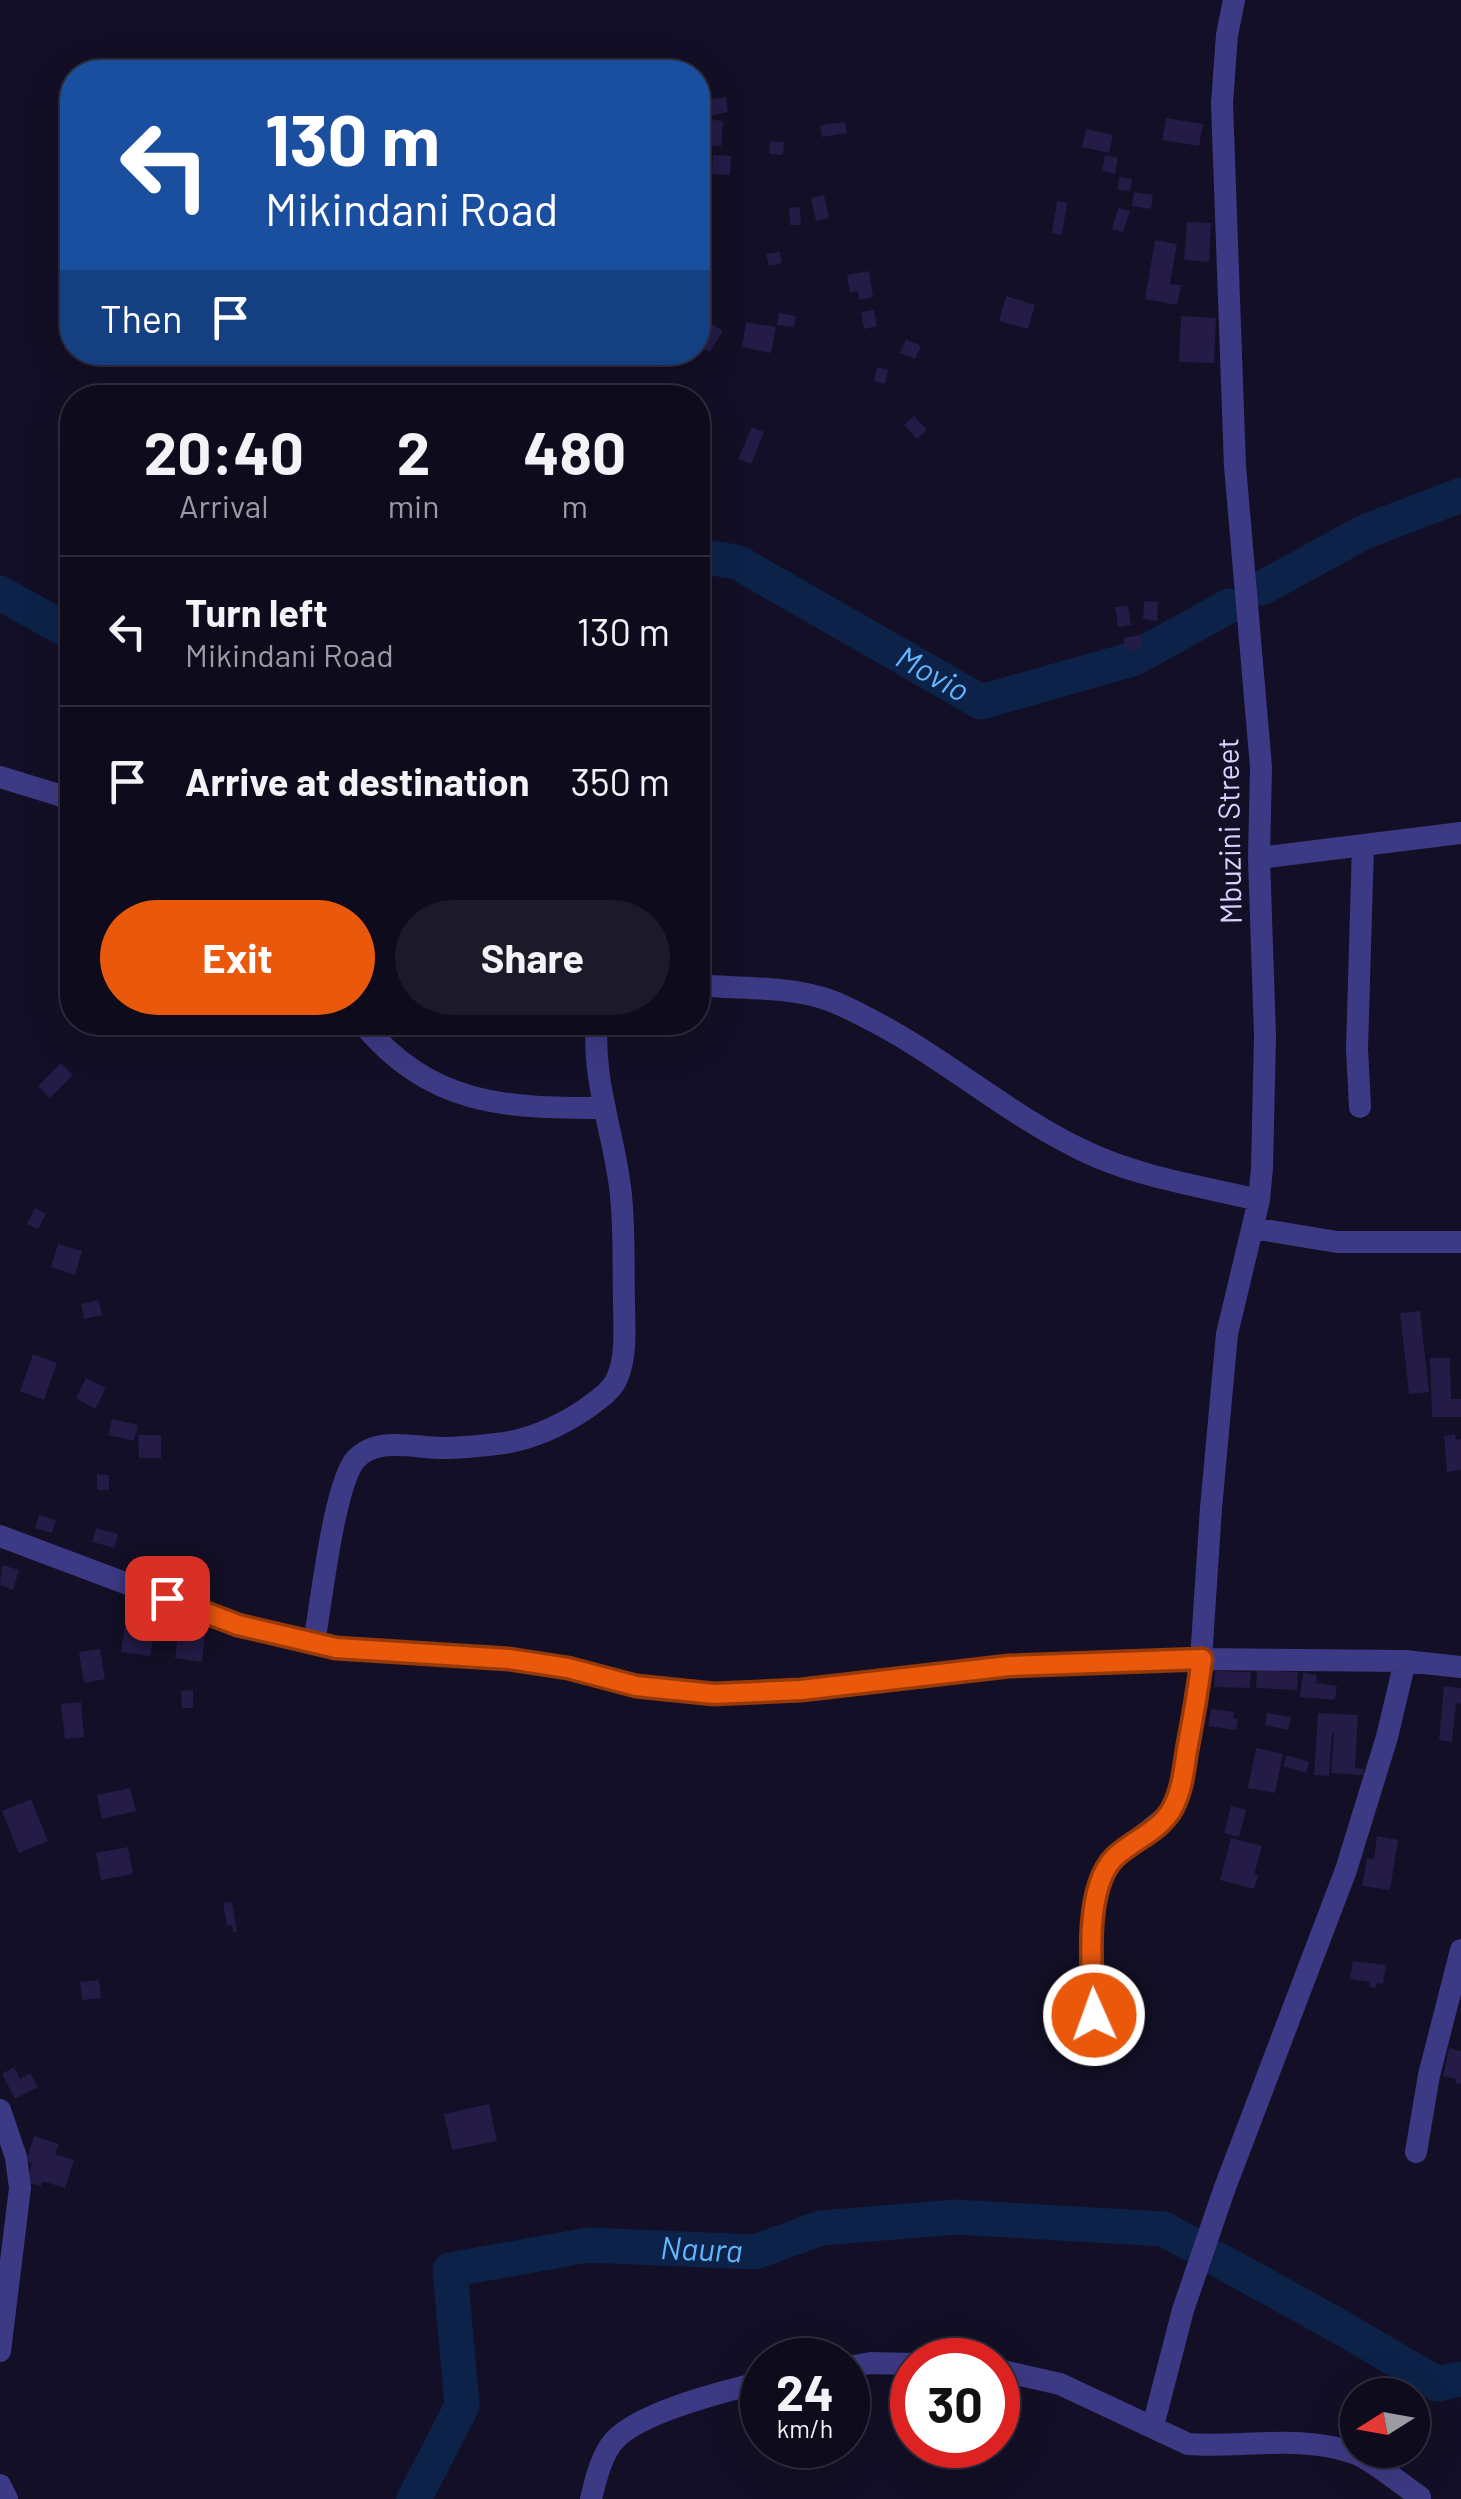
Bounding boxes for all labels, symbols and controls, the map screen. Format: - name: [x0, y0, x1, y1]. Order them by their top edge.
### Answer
- text: 130 m: [265, 96, 440, 180]
- icon: left: [100, 100, 230, 230]
- text: Mikindani Road: [265, 181, 558, 235]
- icon: arrive: [203, 290, 258, 345]
- text: Then: [100, 295, 183, 341]
- text: 20:40: [144, 415, 304, 487]
- text: 2: [397, 415, 430, 487]
- text: 480: [523, 415, 626, 487]
- text: Arrival: [179, 486, 269, 524]
- text: min: [388, 486, 440, 524]
- text: m: [562, 486, 588, 524]
- text: Turn left: [185, 589, 328, 635]
- icon: left: [100, 604, 155, 659]
- text: 130 m: [577, 608, 670, 654]
- text: Mikindani Road: [185, 635, 394, 673]
- water label: Movio: [890, 637, 977, 708]
- street label: Mbuzini Street: [1208, 737, 1248, 925]
- icon: arrive: [100, 754, 155, 809]
- text: Arrive at destination: [185, 758, 530, 804]
- text: 350 m: [570, 758, 670, 804]
- button: Exit: [100, 900, 375, 1015]
- button: Share: [395, 900, 670, 1015]
- pin: [125, 1556, 210, 1641]
- icon: arrive: [140, 1571, 195, 1626]
- position arrow: [1042, 1963, 1146, 2067]
- water label: Naura: [660, 2227, 744, 2268]
- speed limit sign: 30: [890, 2338, 1020, 2468]
- text: 24: [776, 2361, 834, 2421]
- north arrow: [1340, 2378, 1430, 2468]
- map controls: [1340, 2378, 1430, 2468]
- text: km/h: [777, 2413, 833, 2443]

